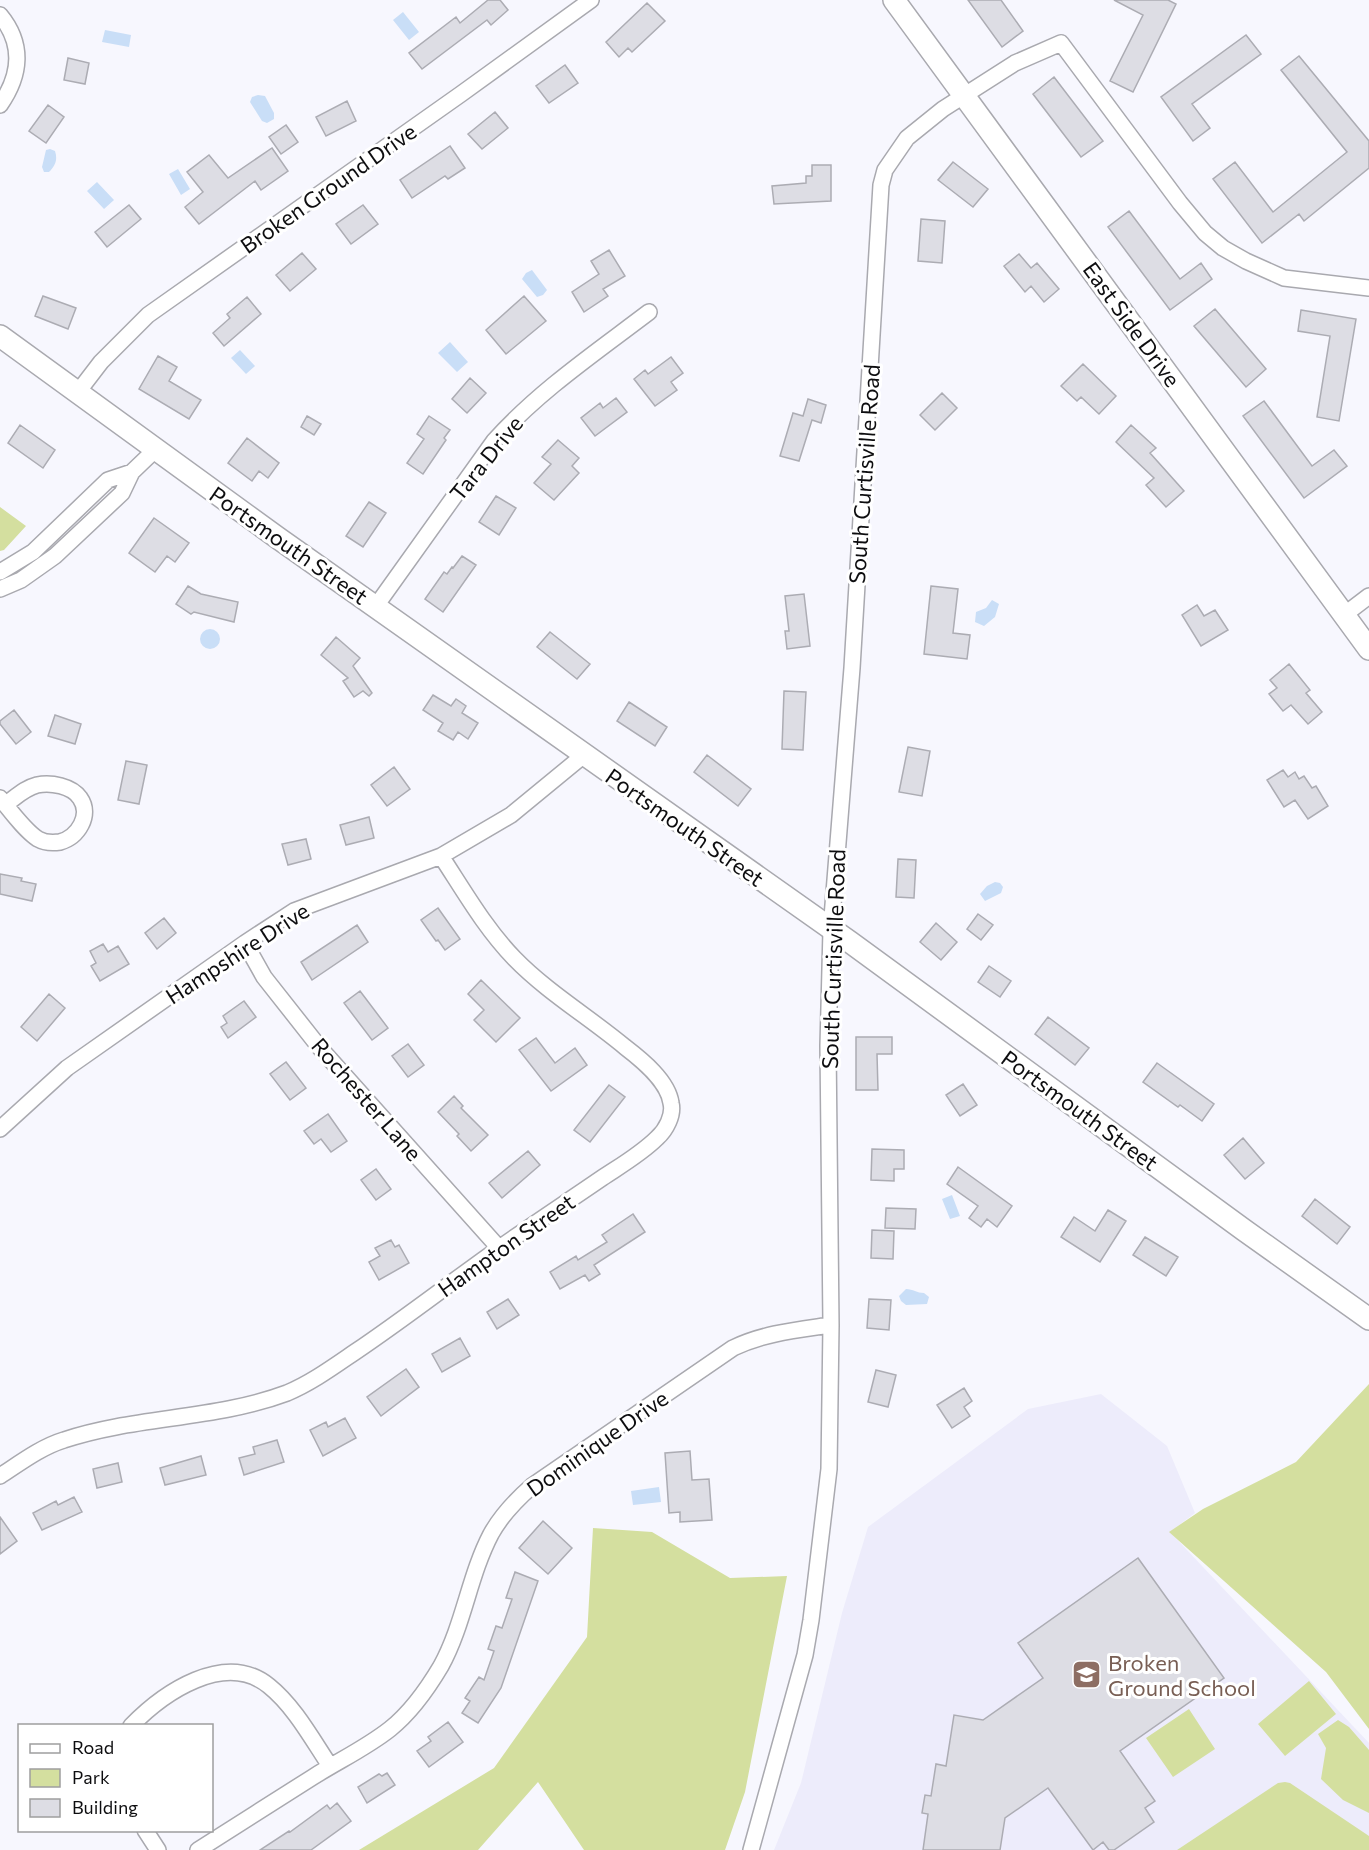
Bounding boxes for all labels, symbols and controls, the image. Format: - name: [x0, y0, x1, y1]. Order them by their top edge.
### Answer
- street label: Broken Ground Drive: [235, 117, 421, 259]
- street label: East Side Drive: [1078, 256, 1186, 392]
- street label: South Curtisville Road: [843, 363, 885, 585]
- street label: Tara Drive: [444, 410, 528, 506]
- street label: Portsmouth Street: [205, 480, 373, 610]
- street label: Portsmouth Street: [601, 762, 769, 892]
- street label: South Curtisville Road: [816, 849, 850, 1069]
- street label: Hampshire Drive: [160, 897, 314, 1009]
- street label: Rochester Lane: [306, 1032, 428, 1166]
- street label: Portsmouth Street: [996, 1044, 1164, 1176]
- street label: Hampton Street: [432, 1188, 580, 1302]
- street label: Dominique Drive: [521, 1384, 673, 1502]
- place label: Broken Ground School: [1108, 1649, 1256, 1701]
- school or university icon: Broken Ground School: [1071, 1659, 1103, 1691]
- legend: [18, 1724, 213, 1832]
- text: Road: [72, 1736, 114, 1758]
- text: Park: [72, 1766, 110, 1788]
- text: Building: [72, 1796, 138, 1818]

